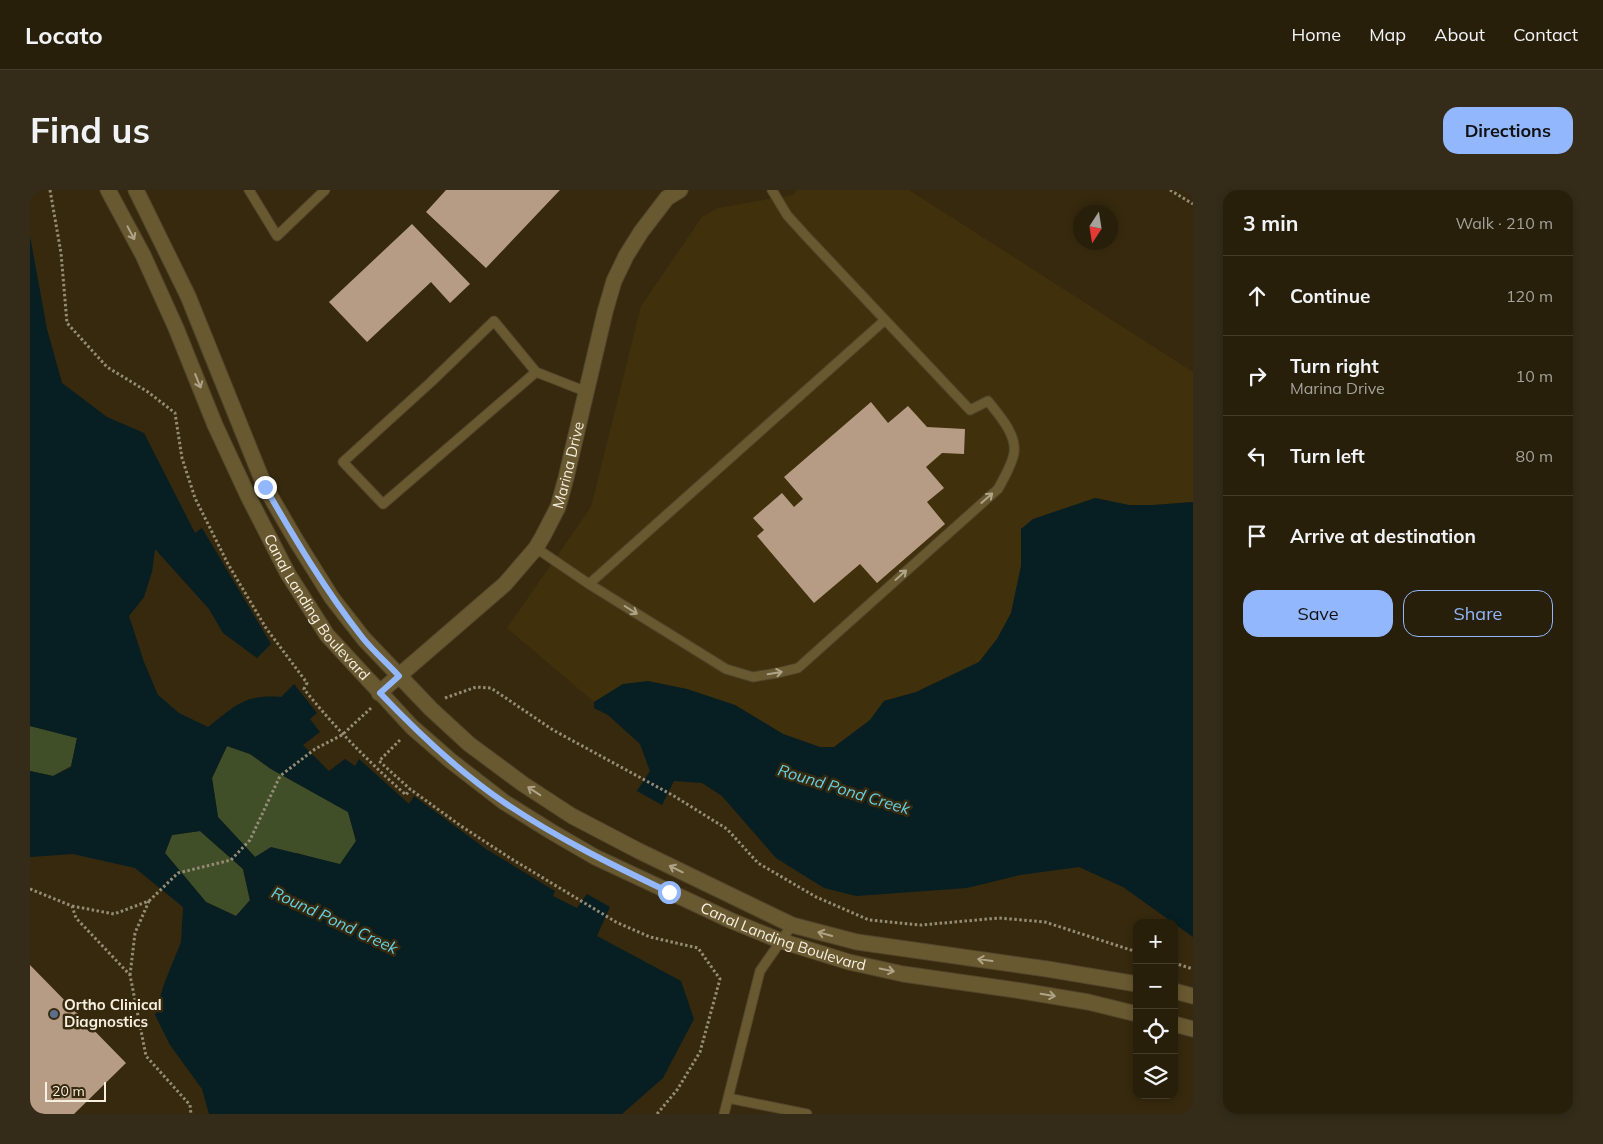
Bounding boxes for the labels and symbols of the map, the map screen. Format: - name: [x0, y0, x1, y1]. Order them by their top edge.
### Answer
- north arrow: [1073, 205, 1118, 250]
- one-way arrow: [127, 225, 136, 240]
- one-way arrow: [193, 373, 203, 388]
- street label: Marina Drive: [548, 420, 588, 510]
- route end: [254, 476, 277, 499]
- one-way arrow: [980, 493, 993, 504]
- street label: Canal Landing Boulevard: [260, 530, 374, 684]
- one-way arrow: [894, 569, 907, 581]
- one-way arrow: [623, 606, 637, 616]
- one-way arrow: [767, 668, 783, 678]
- water label: Round Pond Creek: [776, 759, 913, 819]
- one-way arrow: [527, 786, 541, 796]
- one-way arrow: [669, 864, 684, 873]
- route start: [658, 881, 681, 904]
- water label: Round Pond Creek: [269, 882, 402, 958]
- street label: Canal Landing Boulevard: [697, 898, 868, 974]
- one-way arrow: [817, 929, 833, 938]
- one-way arrow: [977, 955, 993, 965]
- one-way arrow: [879, 966, 895, 975]
- one-way arrow: [1039, 991, 1055, 1001]
- place label: Ortho Clinical Diagnostics: [64, 995, 162, 1031]
- marker: Ortho Clinical Diagnostics: [48, 1008, 60, 1020]
- scale bar: [45, 1079, 106, 1102]

